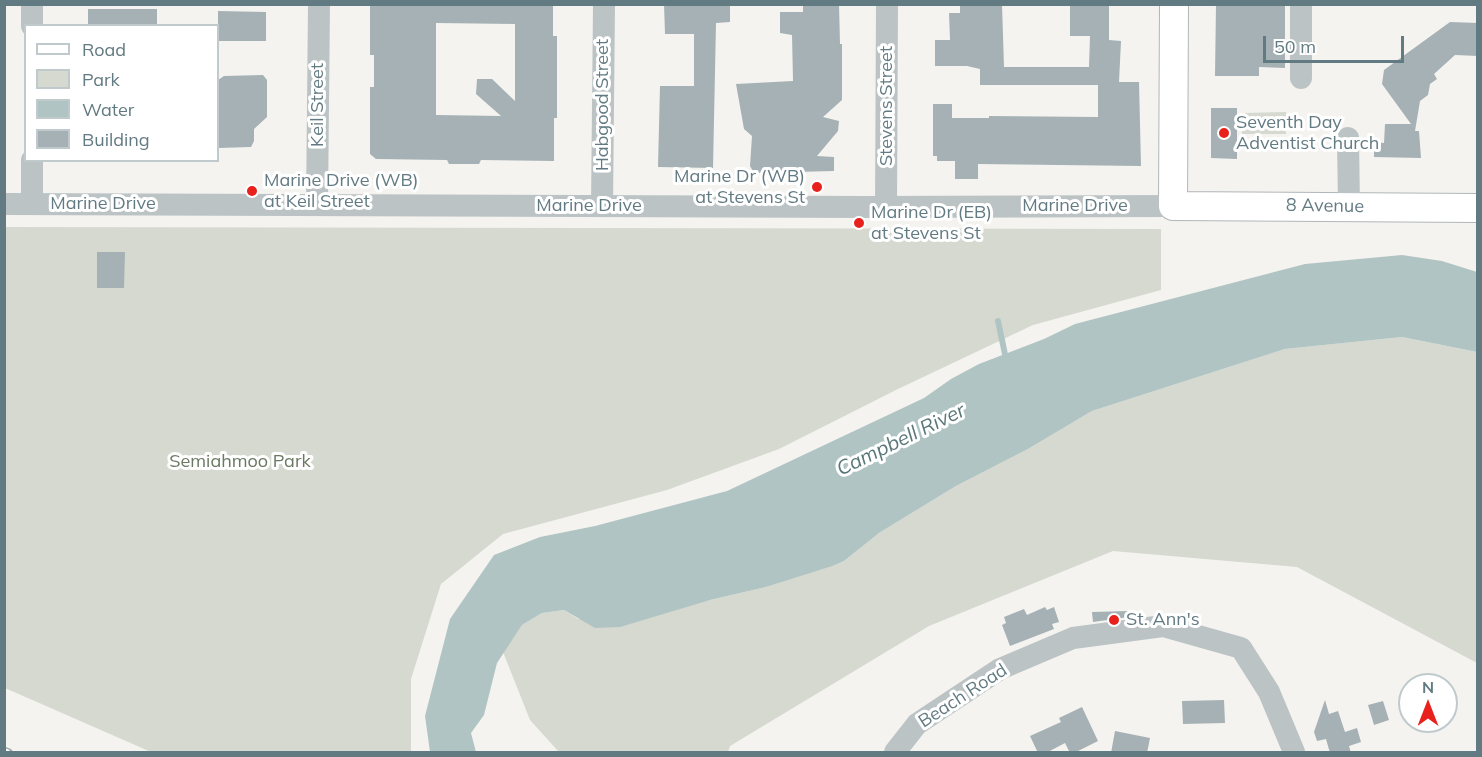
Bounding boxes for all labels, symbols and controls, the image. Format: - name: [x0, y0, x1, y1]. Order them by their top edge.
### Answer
- legend: [24, 24, 219, 162]
- scale bar: [1266, 24, 1407, 62]
- text: 50 m: [1274, 35, 1316, 58]
- text: Road: [82, 38, 126, 61]
- street label: Habgood Street: [592, 39, 614, 171]
- street label: Stevens Street: [876, 46, 898, 166]
- street label: Keil Street: [307, 63, 329, 147]
- text: Park: [82, 68, 120, 91]
- text: Water: [82, 98, 134, 121]
- place label: Seventh Day Adventist Church: [1236, 112, 1379, 154]
- marker: Seventh Day Adventist Church: [1217, 126, 1231, 140]
- text: Building: [82, 128, 150, 151]
- place label: Marine Dr (WB) at Stevens St: [674, 166, 805, 208]
- place label: Marine Drive (WB) at Keil Street: [264, 170, 419, 213]
- marker: Marine Dr (WB) at Stevens St: [810, 180, 824, 194]
- marker: Marine Drive (WB) at Keil Street: [245, 184, 259, 198]
- street label: Marine Drive: [50, 193, 156, 215]
- street label: Marine Drive: [536, 195, 642, 217]
- street label: Marine Drive: [1022, 195, 1128, 217]
- street label: 8 Avenue: [1286, 195, 1364, 217]
- place label: Marine Dr (EB) at Stevens St: [871, 202, 992, 244]
- marker: Marine Dr (EB) at Stevens St: [852, 216, 866, 230]
- water label: Campbell River: [833, 399, 969, 481]
- park label: Semiahmoo Park: [169, 451, 311, 473]
- place label: St. Ann's: [1126, 609, 1200, 631]
- marker: St. Ann's: [1107, 613, 1121, 627]
- street label: Beach Road: [915, 659, 1011, 733]
- north arrow: [1398, 673, 1458, 733]
- text: N: [1422, 677, 1434, 697]

